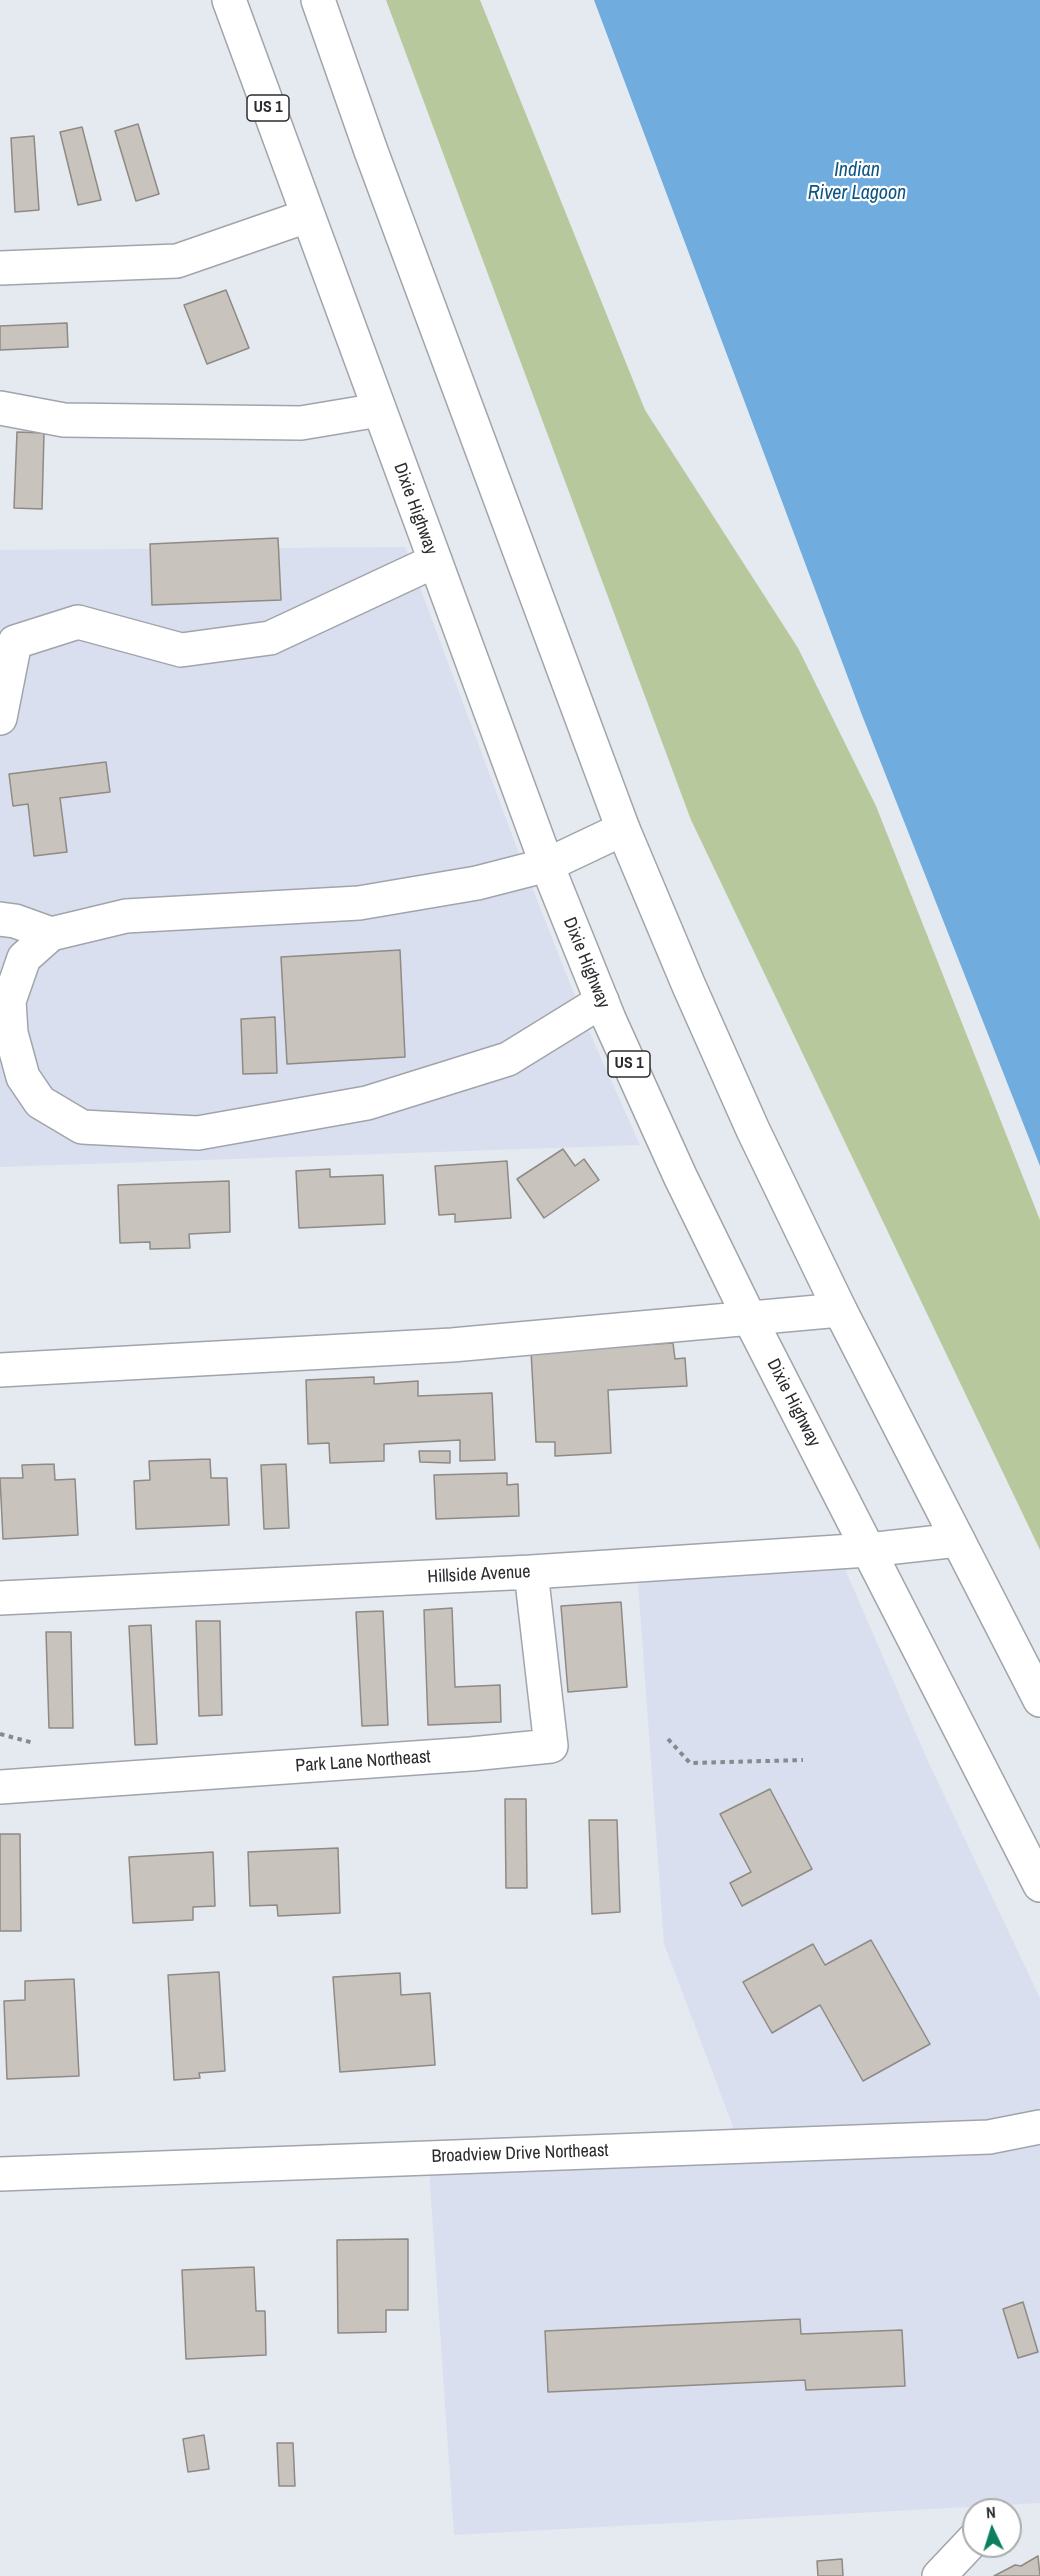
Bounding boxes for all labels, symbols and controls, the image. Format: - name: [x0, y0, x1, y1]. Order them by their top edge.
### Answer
- road number: US 1: [247, 95, 289, 121]
- water label: Indian River Lagoon: [808, 159, 906, 206]
- street label: Dixie Highway: [388, 460, 442, 558]
- street label: Dixie Highway: [558, 914, 614, 1012]
- road number: US 1: [608, 1051, 650, 1077]
- street label: Dixie Highway: [762, 1355, 824, 1451]
- street label: Hillside Avenue: [427, 1562, 531, 1588]
- street label: Park Lane Northeast: [295, 1747, 431, 1777]
- street label: Broadview Drive Northeast: [431, 2140, 609, 2168]
- north arrow: [962, 2498, 1022, 2558]
- text: N: [985, 2501, 996, 2523]

